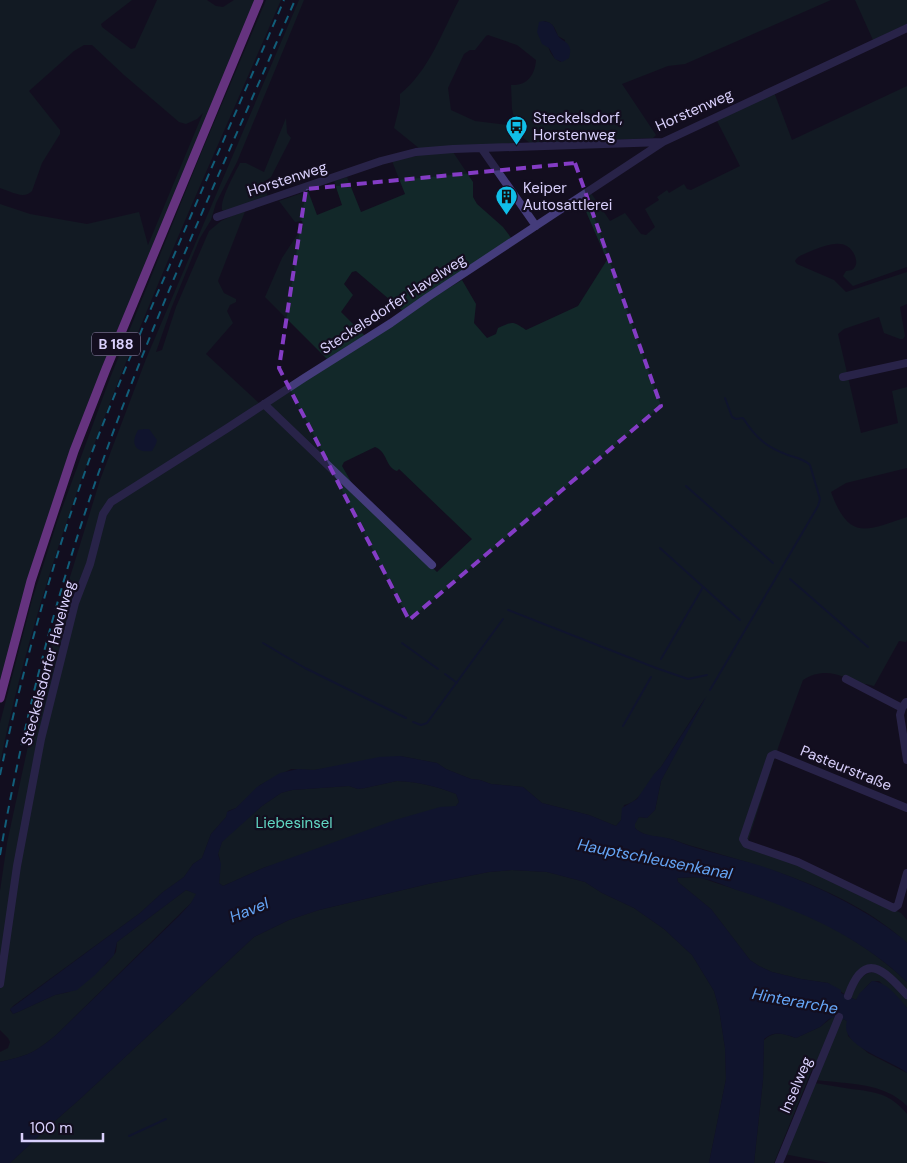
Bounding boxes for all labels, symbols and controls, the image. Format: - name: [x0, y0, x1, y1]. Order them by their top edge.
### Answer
- street label: Horstenweg: [652, 84, 736, 136]
- place label: Steckelsdorf, Horstenweg: [533, 108, 623, 145]
- bus stop icon: Steckelsdorf, Horstenweg: [505, 115, 529, 146]
- street label: Horstenweg: [245, 157, 329, 201]
- place label: Keiper Autosattlerei: [523, 178, 612, 215]
- building icon: Keiper Autosattlerei: [495, 185, 519, 216]
- street label: Steckelsdorfer Havelweg: [316, 249, 470, 359]
- road number: B 188: [92, 332, 140, 356]
- street label: Steckelsdorfer Havelweg: [16, 578, 80, 748]
- street label: Pasteurstraße: [797, 741, 895, 795]
- park label: Liebesinsel: [255, 813, 333, 833]
- water label: Hauptschleusenkanal: [576, 834, 735, 884]
- water label: Havel: [226, 893, 272, 927]
- water label: Hinterarche: [750, 983, 840, 1019]
- street label: Inselweg: [775, 1054, 817, 1116]
- scale bar: [22, 1110, 104, 1142]
- text: 100 m: [30, 1118, 73, 1138]

